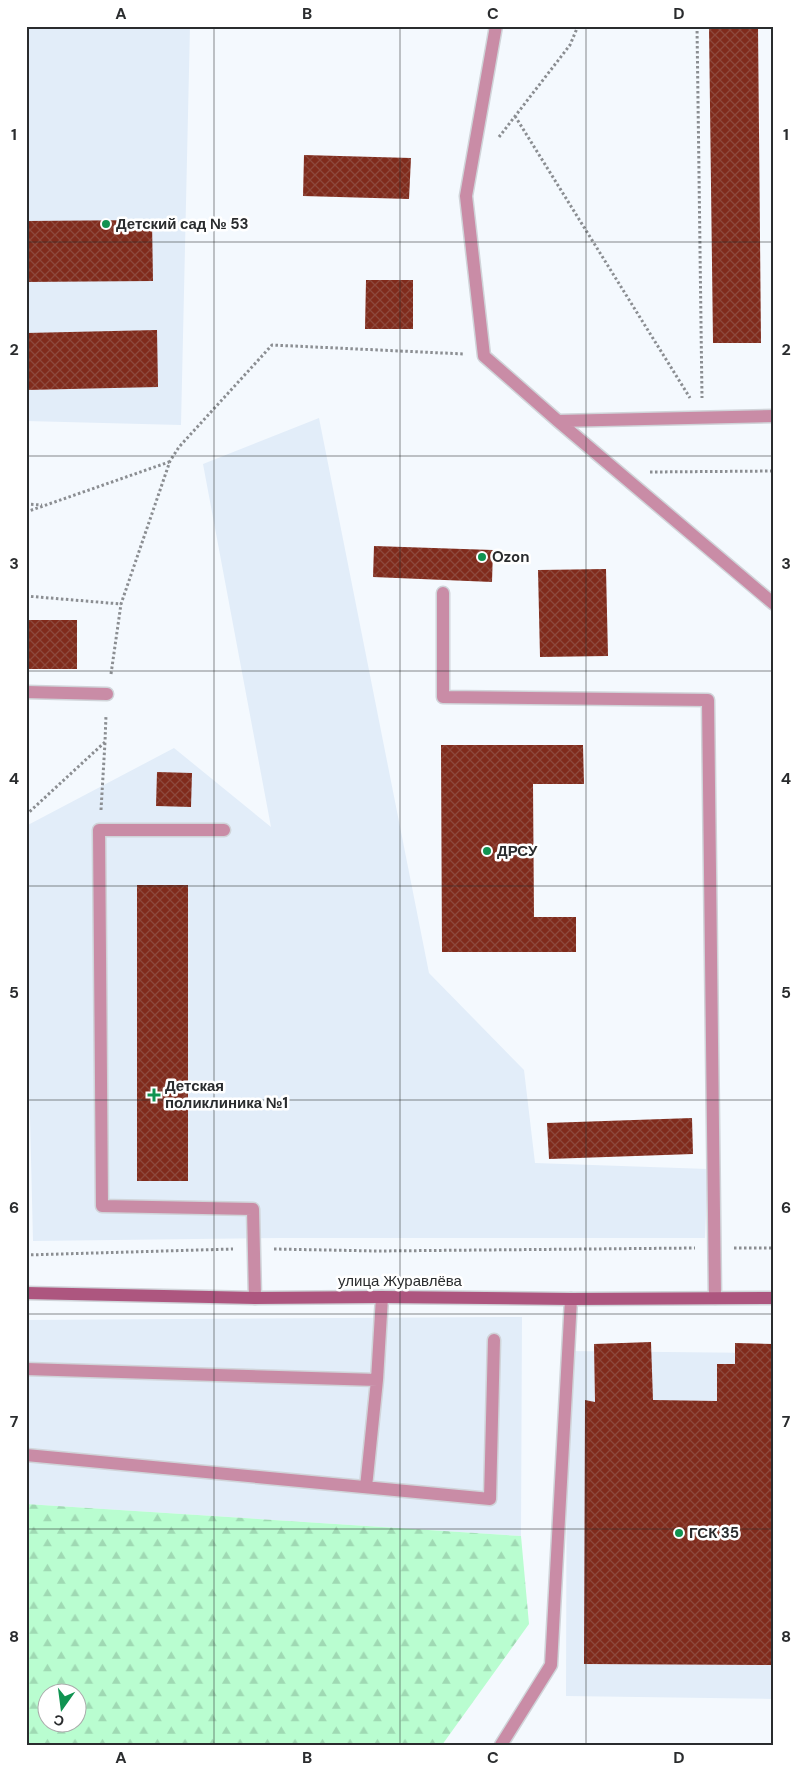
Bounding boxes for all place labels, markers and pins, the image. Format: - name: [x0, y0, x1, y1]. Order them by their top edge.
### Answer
- place label: Детский сад № 53: [116, 214, 249, 234]
- marker: Детский сад № 53: [100, 218, 112, 230]
- place label: Ozon: [492, 547, 530, 567]
- marker: Ozon: [476, 551, 488, 563]
- place label: ДРСУ: [497, 841, 538, 861]
- marker: ДРСУ: [481, 845, 493, 857]
- place label: Детская поликлиника №1: [165, 1076, 288, 1113]
- marker: Детская поликлиника №1: [147, 1088, 161, 1102]
- place label: ГСК 35: [689, 1523, 739, 1543]
- marker: ГСК 35: [673, 1527, 685, 1539]

